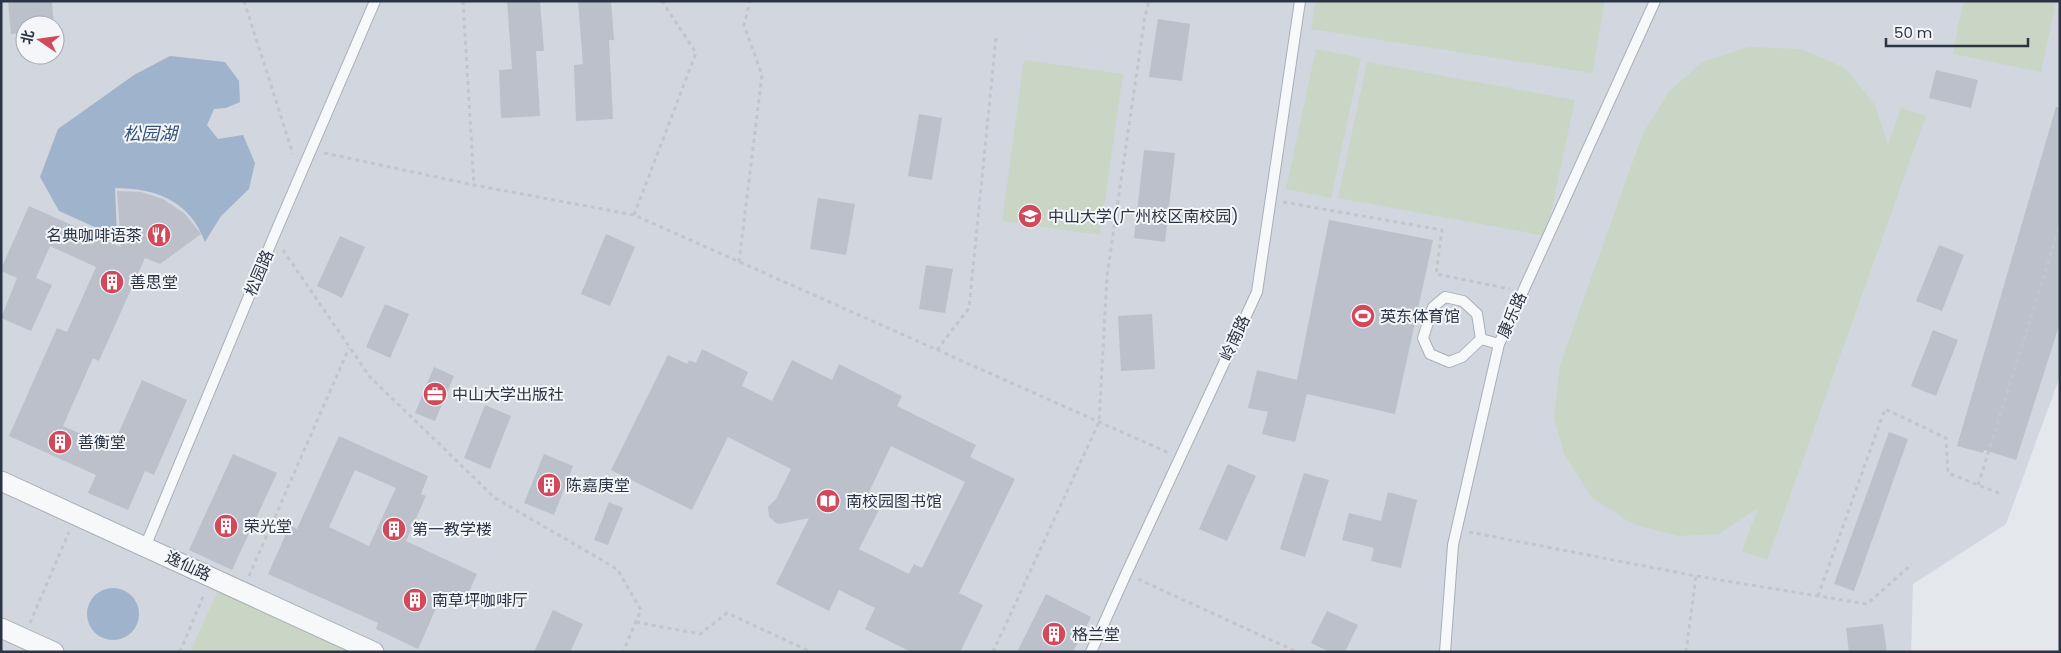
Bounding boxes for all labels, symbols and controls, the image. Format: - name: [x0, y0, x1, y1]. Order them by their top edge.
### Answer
- north arrow: [15, 15, 65, 65]
- scale bar: [1886, 15, 2028, 47]
- text: 50 m: [1894, 22, 1932, 43]
- text: 北: [16, 28, 39, 46]
- water label: 松园湖: [123, 121, 180, 146]
- school or university icon: 中山大学(广州校区南校园): [1017, 203, 1043, 229]
- place label: 中山大学(广州校区南校园): [1048, 205, 1239, 228]
- restaurant icon: 名典咖啡语茶: [146, 222, 172, 248]
- place label: 名典咖啡语茶: [46, 224, 142, 247]
- street label: 松园路: [239, 246, 279, 300]
- building icon: 善思堂: [99, 269, 125, 295]
- place label: 善思堂: [130, 271, 178, 294]
- street label: 康乐路: [1492, 288, 1532, 342]
- sports icon: 英东体育馆: [1350, 303, 1376, 329]
- place label: 英东体育馆: [1380, 305, 1460, 328]
- street label: 岭南路: [1214, 311, 1256, 365]
- office icon: 中山大学出版社: [422, 381, 448, 407]
- place label: 中山大学出版社: [452, 383, 564, 406]
- building icon: 善衡堂: [47, 429, 73, 455]
- place label: 善衡堂: [78, 431, 126, 454]
- building icon: 陈嘉庚堂: [536, 472, 562, 498]
- place label: 陈嘉庚堂: [566, 474, 630, 497]
- library icon: 南校园图书馆: [815, 488, 841, 514]
- place label: 南校园图书馆: [846, 490, 942, 513]
- building icon: 荣光堂: [213, 513, 239, 539]
- place label: 荣光堂: [244, 515, 292, 538]
- building icon: 第一教学楼: [381, 516, 407, 542]
- place label: 第一教学楼: [412, 518, 492, 541]
- street label: 逸仙路: [161, 545, 215, 587]
- building icon: 南草坪咖啡厅: [402, 587, 428, 613]
- place label: 南草坪咖啡厅: [432, 589, 528, 612]
- building icon: 格兰堂: [1041, 621, 1067, 647]
- place label: 格兰堂: [1072, 623, 1120, 646]

